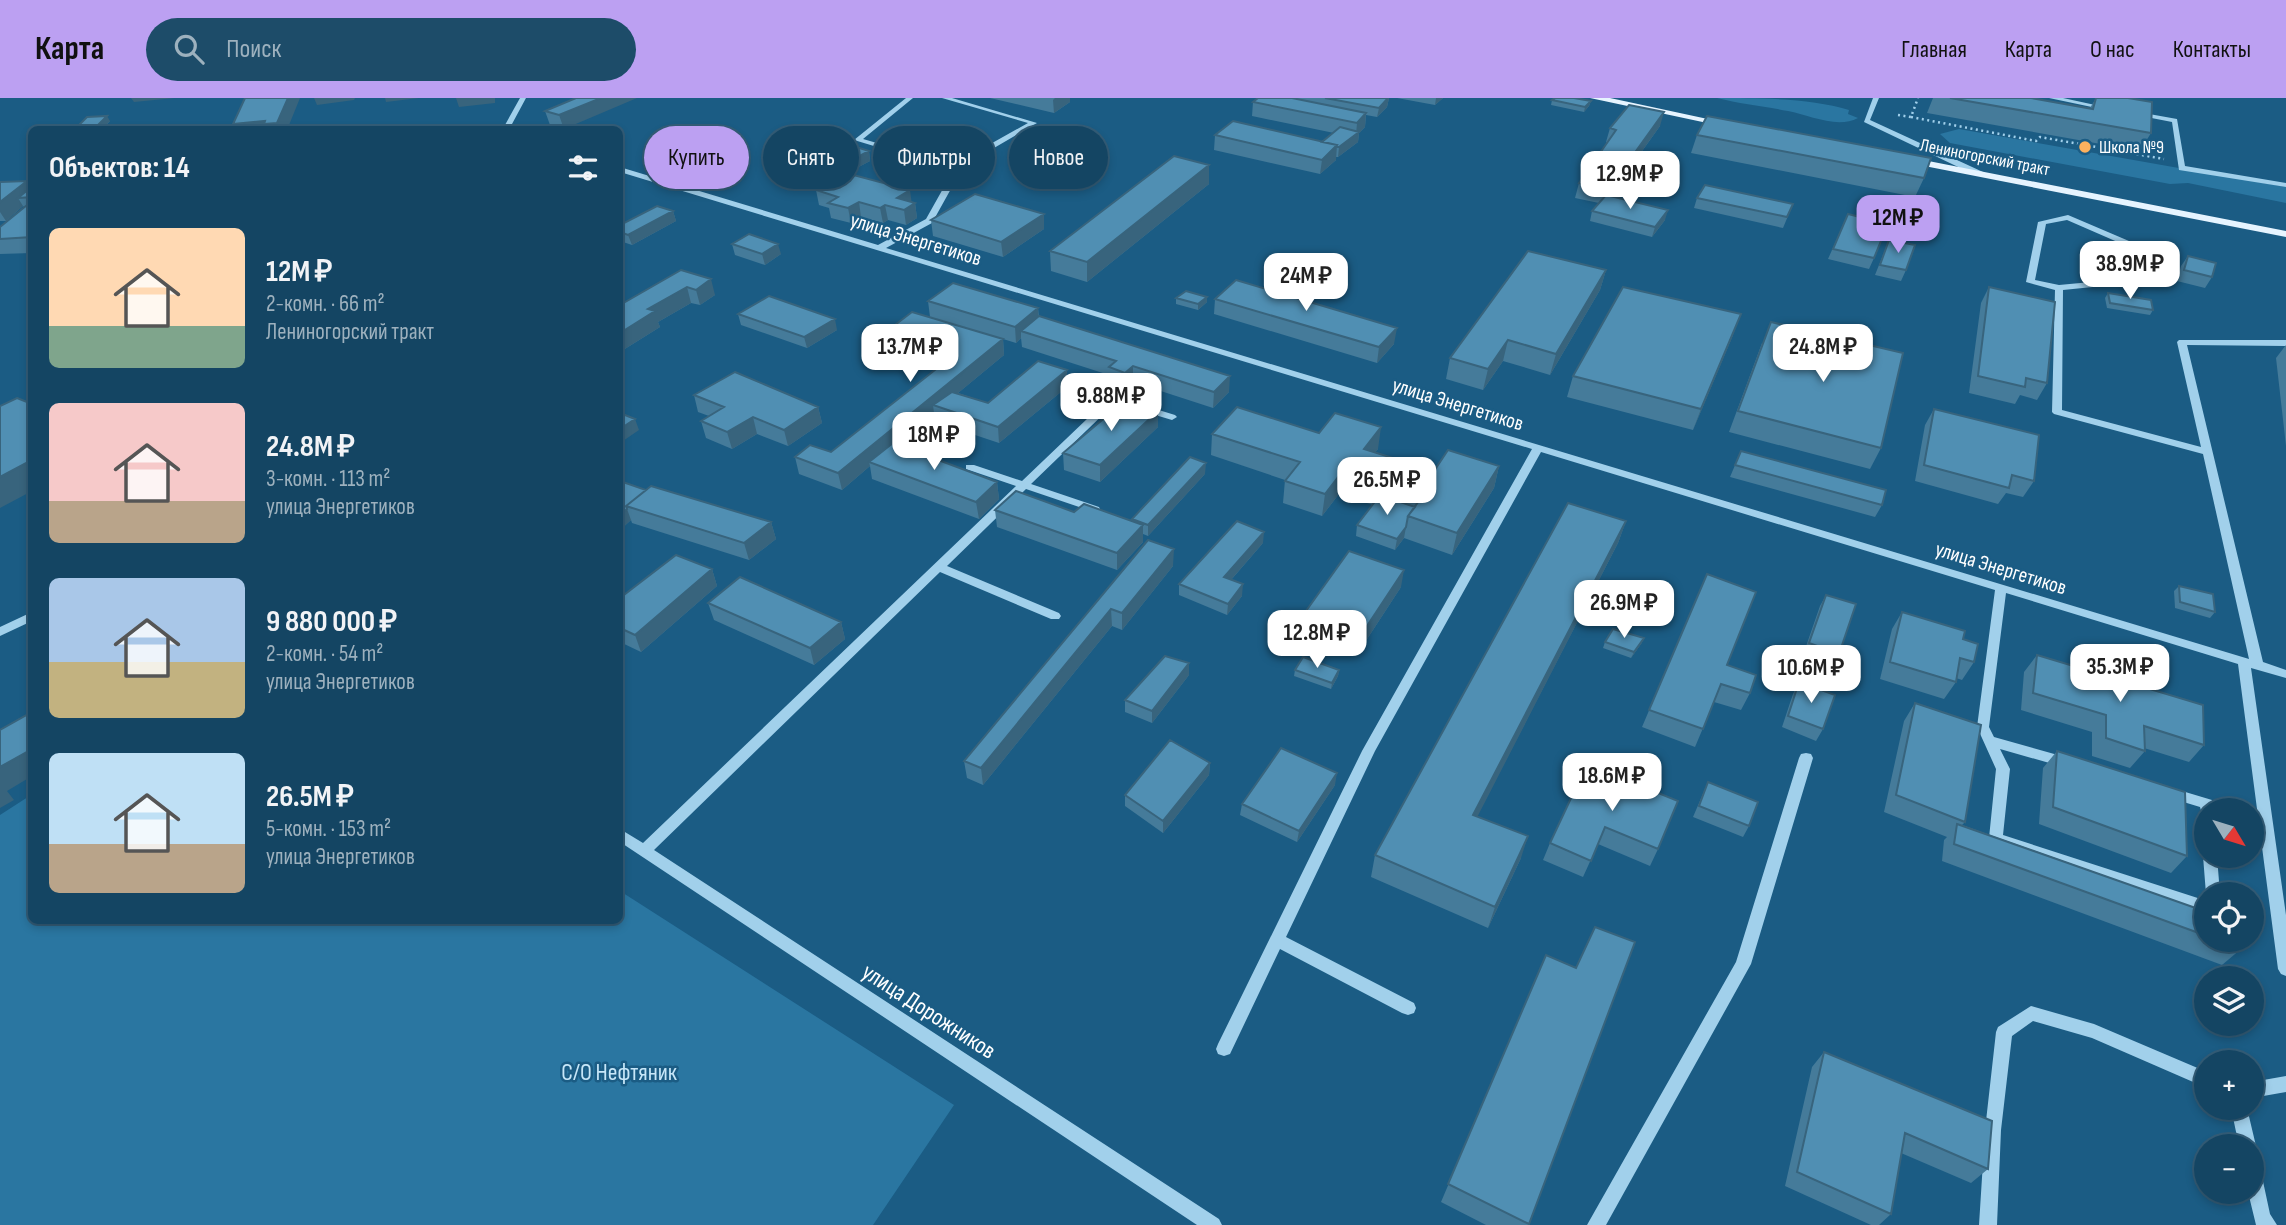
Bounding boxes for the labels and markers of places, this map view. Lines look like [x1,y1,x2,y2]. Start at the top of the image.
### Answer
place label: Школа №9 [2099,137,2164,158]
marker: Школа №9 [2077,139,2093,155]
pin: 12.9M ₽ [1565,152,1695,211]
pin: 12M ₽ [1849,195,1947,255]
pin: 38.9M ₽ [2065,242,2195,301]
pin: 24M ₽ [1257,254,1355,313]
pin: 13.7M ₽ [845,324,975,384]
pin: 24.8M ₽ [1758,324,1888,384]
pin: 9.88M ₽ [1046,374,1176,433]
pin: 18M ₽ [885,412,983,472]
pin: 26.5M ₽ [1322,458,1452,517]
pin: 26.9M ₽ [1559,580,1689,640]
pin: 12.8M ₽ [1252,610,1382,670]
pin: 35.3M ₽ [2055,644,2185,704]
pin: 10.6M ₽ [1746,646,1876,705]
pin: 18.6M ₽ [1547,754,1677,813]

